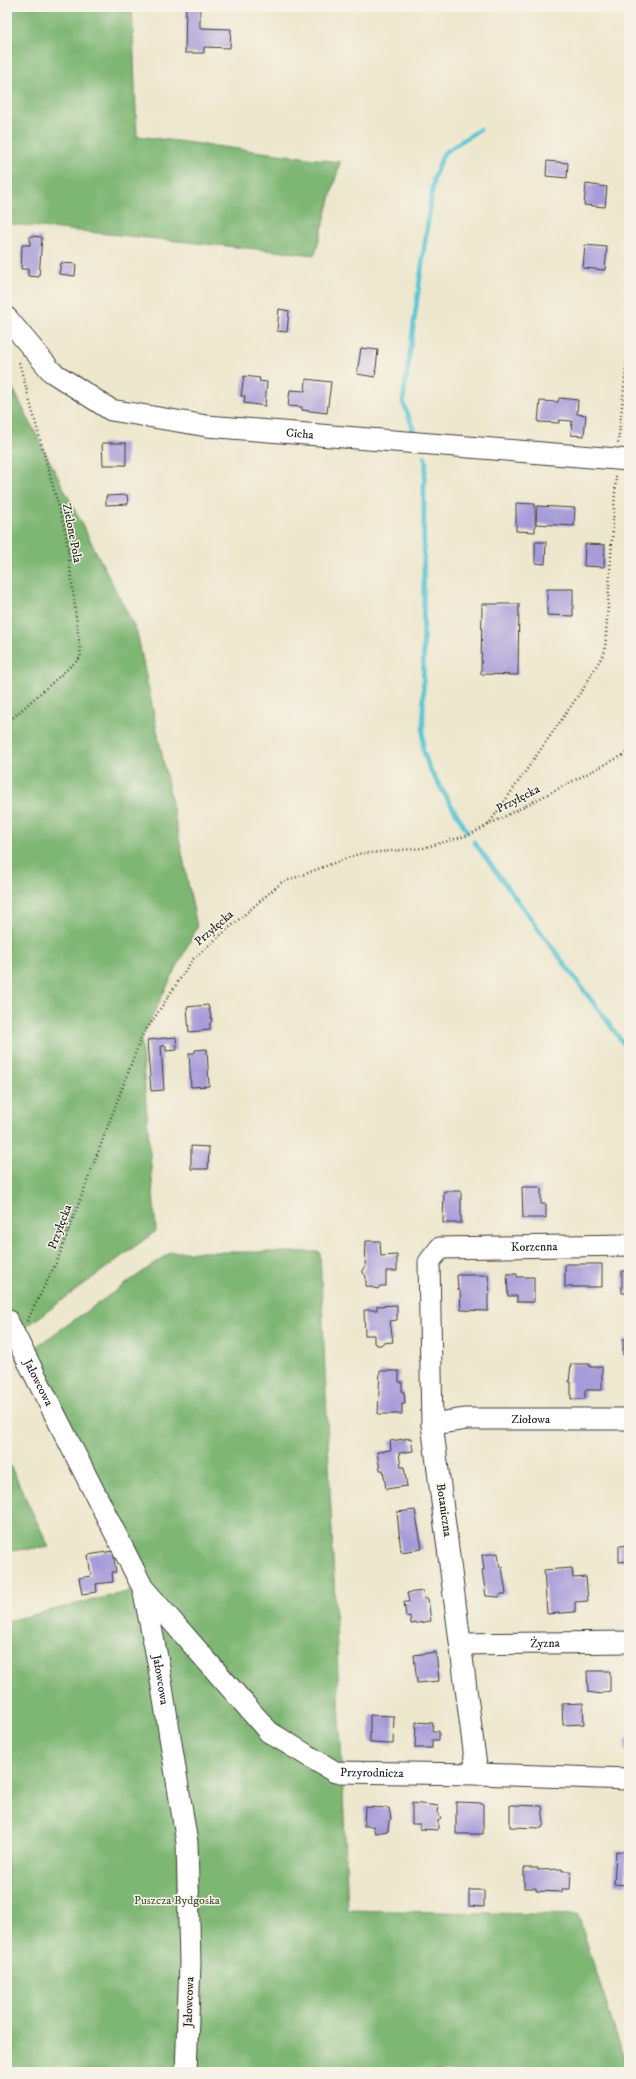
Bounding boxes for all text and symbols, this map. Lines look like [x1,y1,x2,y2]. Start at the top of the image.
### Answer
street label: Cicha [286,425,315,442]
street label: Zielone Pola [59,502,85,565]
street label: Przyłęcka [494,781,543,816]
street label: Przyłęcka [191,906,237,949]
street label: Przyłęcka [45,1202,76,1252]
street label: Korzenna [511,1239,559,1254]
street label: Jałowcowa [20,1356,57,1409]
street label: Ziołowa [511,1412,551,1427]
street label: Botaniczna [433,1482,455,1538]
street label: Żyzna [530,1635,561,1651]
street label: Jałowcowa [149,1652,172,1707]
street label: Przyrodnicza [340,1765,405,1780]
park label: Puszcza Bydgoska [134,1893,221,1908]
street label: Jałowcowa [181,1976,197,2028]

